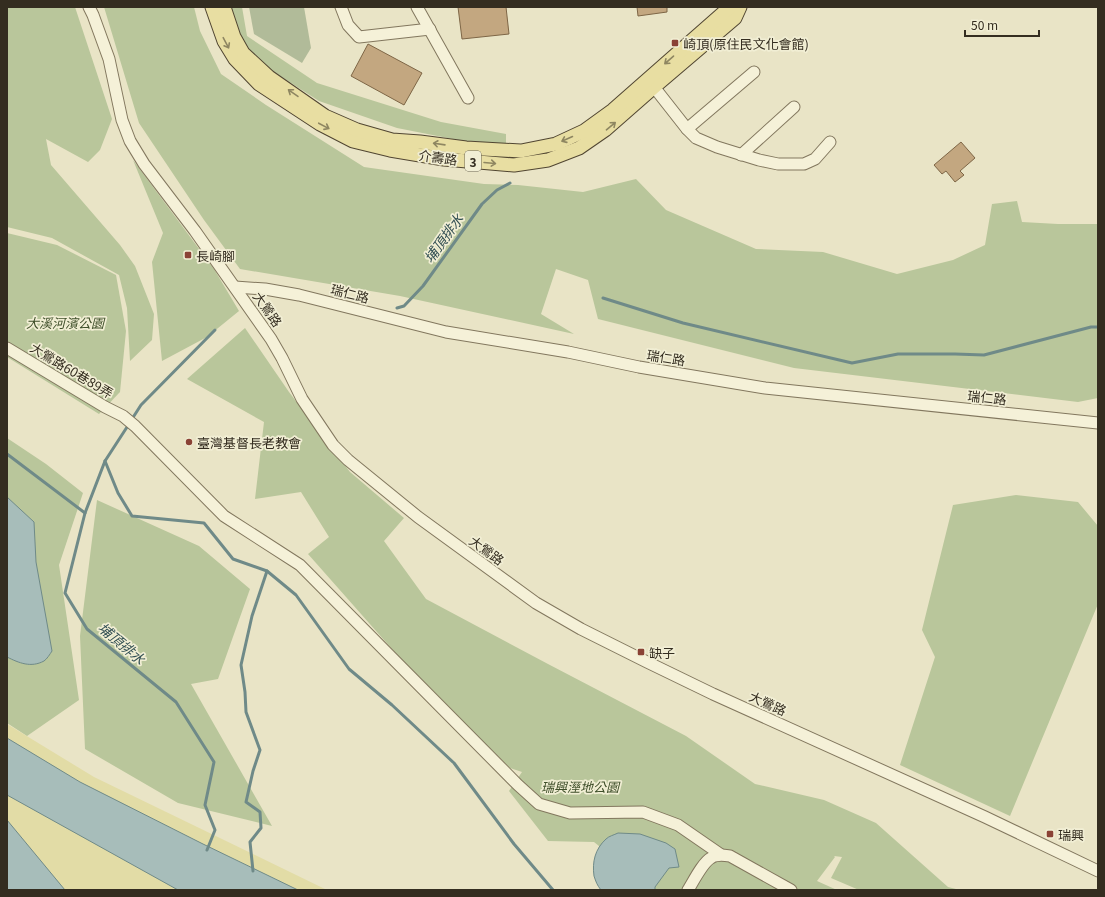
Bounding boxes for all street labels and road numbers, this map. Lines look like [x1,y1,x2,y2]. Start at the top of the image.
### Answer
street label: 介壽路 [417,145,459,169]
road number: 3 [465,151,481,171]
street label: 瑞仁路 [329,279,371,307]
street label: 大鶯路 [249,288,287,330]
street label: 大鶯路60巷89弄 [27,338,117,402]
street label: 瑞仁路 [645,345,687,369]
street label: 瑞仁路 [967,386,1007,408]
street label: 大鶯路 [466,531,508,569]
street label: 大鶯路 [746,686,790,720]

